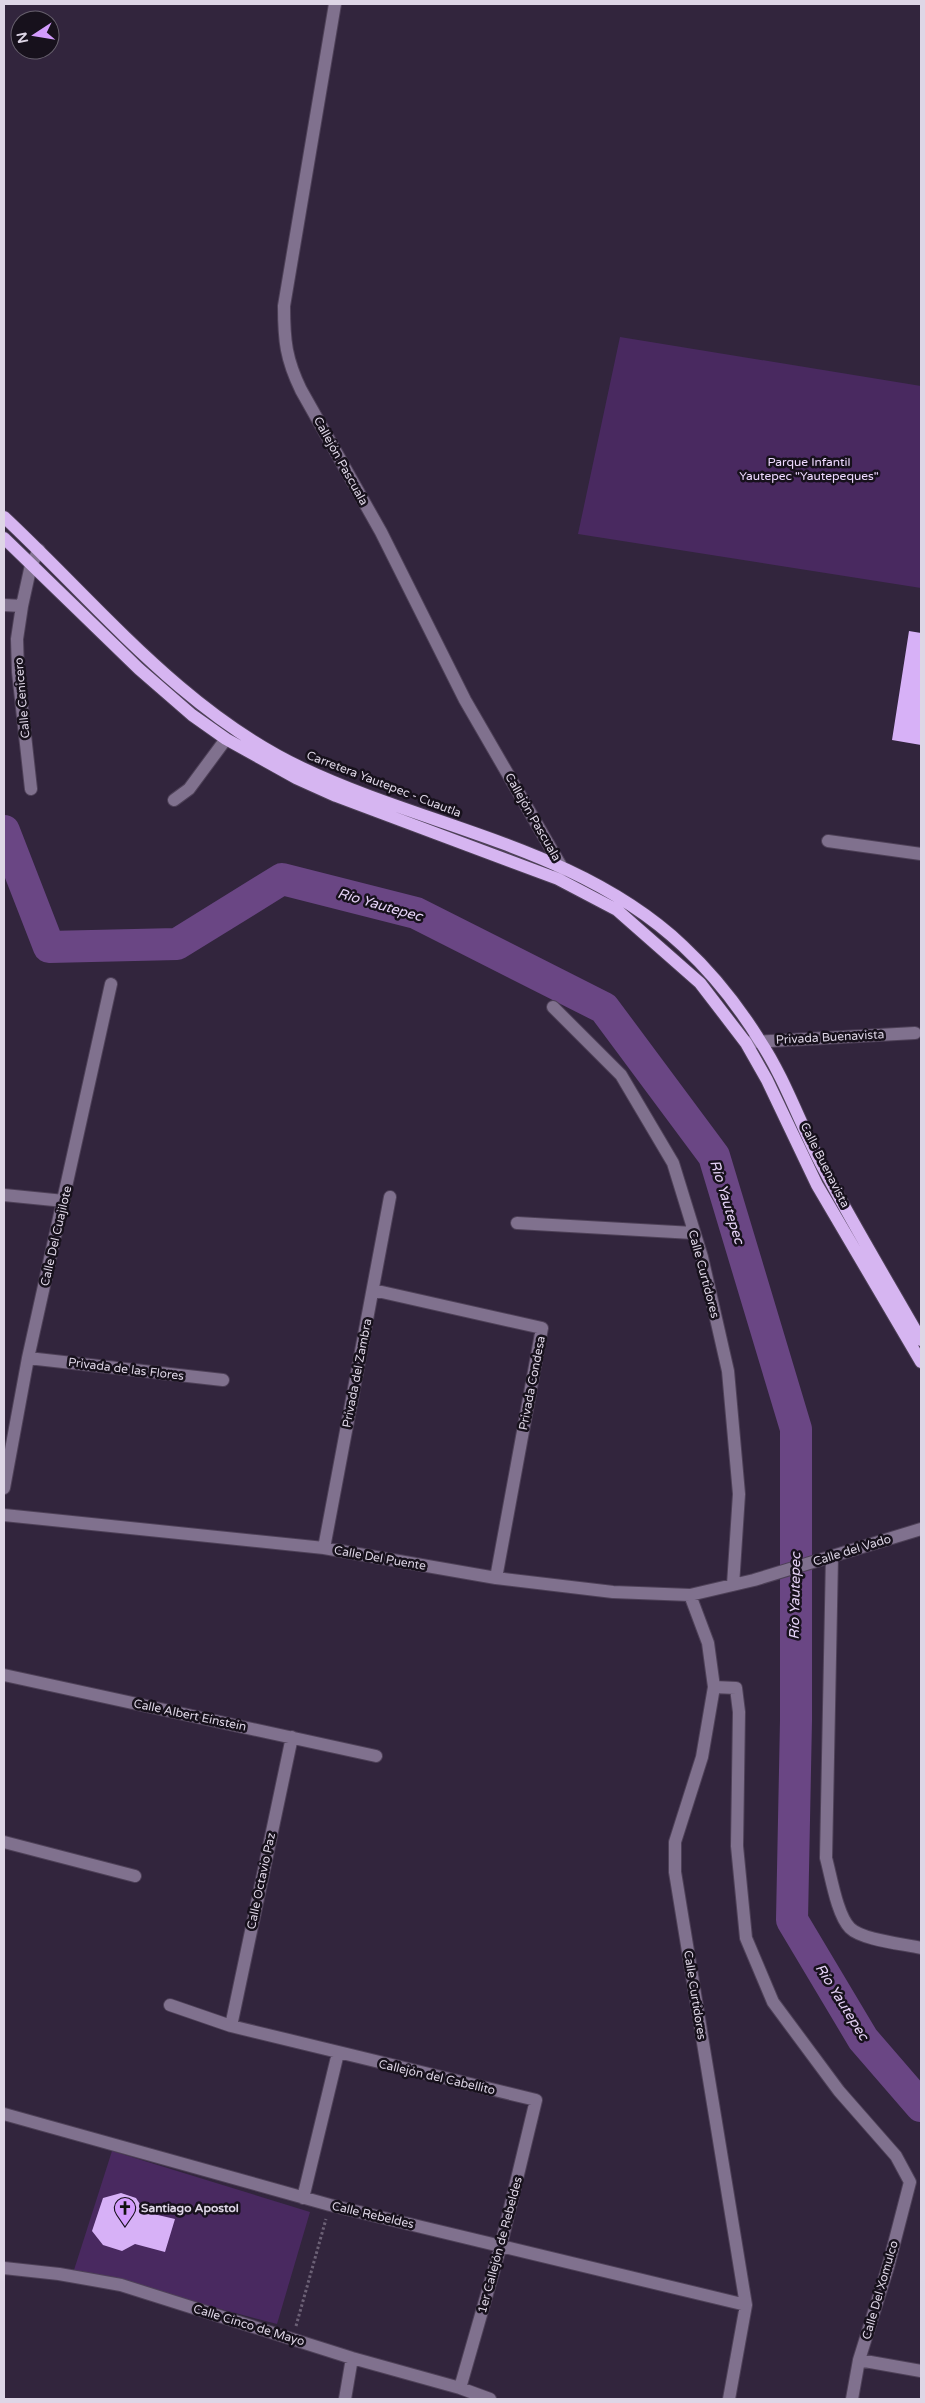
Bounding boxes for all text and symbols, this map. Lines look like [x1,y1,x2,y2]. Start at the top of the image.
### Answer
north arrow [10,10,60,60]
text: N [13,30,32,45]
street label: Callejón Pascuala [311,414,371,508]
park label: Parque Infantil Yautepec "Yautepeques" [739,455,879,483]
street label: Calle Cenicero [11,657,33,739]
street label: Carretera Yautepec - Cuautla [305,748,463,820]
street label: Callejón Pascuala [502,771,564,863]
water label: Río Yautepec [336,885,426,926]
street label: Privada Buenavista [775,1027,885,1047]
street label: Calle Buenavista [798,1120,852,1210]
water label: Río Yautepec [706,1158,748,1248]
street label: Calle Del Cuajilote [38,1184,74,1288]
street label: Calle Curtidores [686,1228,723,1320]
street label: Privada del Zambra [340,1317,374,1429]
street label: Privada Condesa [516,1335,548,1431]
street label: Privada de las Flores [67,1355,185,1383]
street label: Calle del Vado [811,1532,893,1568]
street label: Calle Del Puente [333,1543,427,1573]
water label: Río Yautepec [786,1551,804,1640]
street label: Calle Albert Einstein [132,1696,248,1734]
street label: Calle Octavio Paz [244,1831,278,1931]
street label: Calle Curtidores [681,1949,709,2041]
water label: Río Yautepec [812,1961,873,2045]
street label: Callejón del Cabellito [377,2057,497,2097]
street label: 1er Callejón de Rebeldes [475,2175,525,2315]
church icon: Santiago Apostol [113,2196,137,2227]
street label: Calle Rebeldes [331,2199,416,2231]
place label: Santiago Apostol [141,2201,239,2216]
street label: Calle Del Xomulco [859,2239,901,2341]
street label: Calle Cinco de Mayo [192,2301,306,2349]

